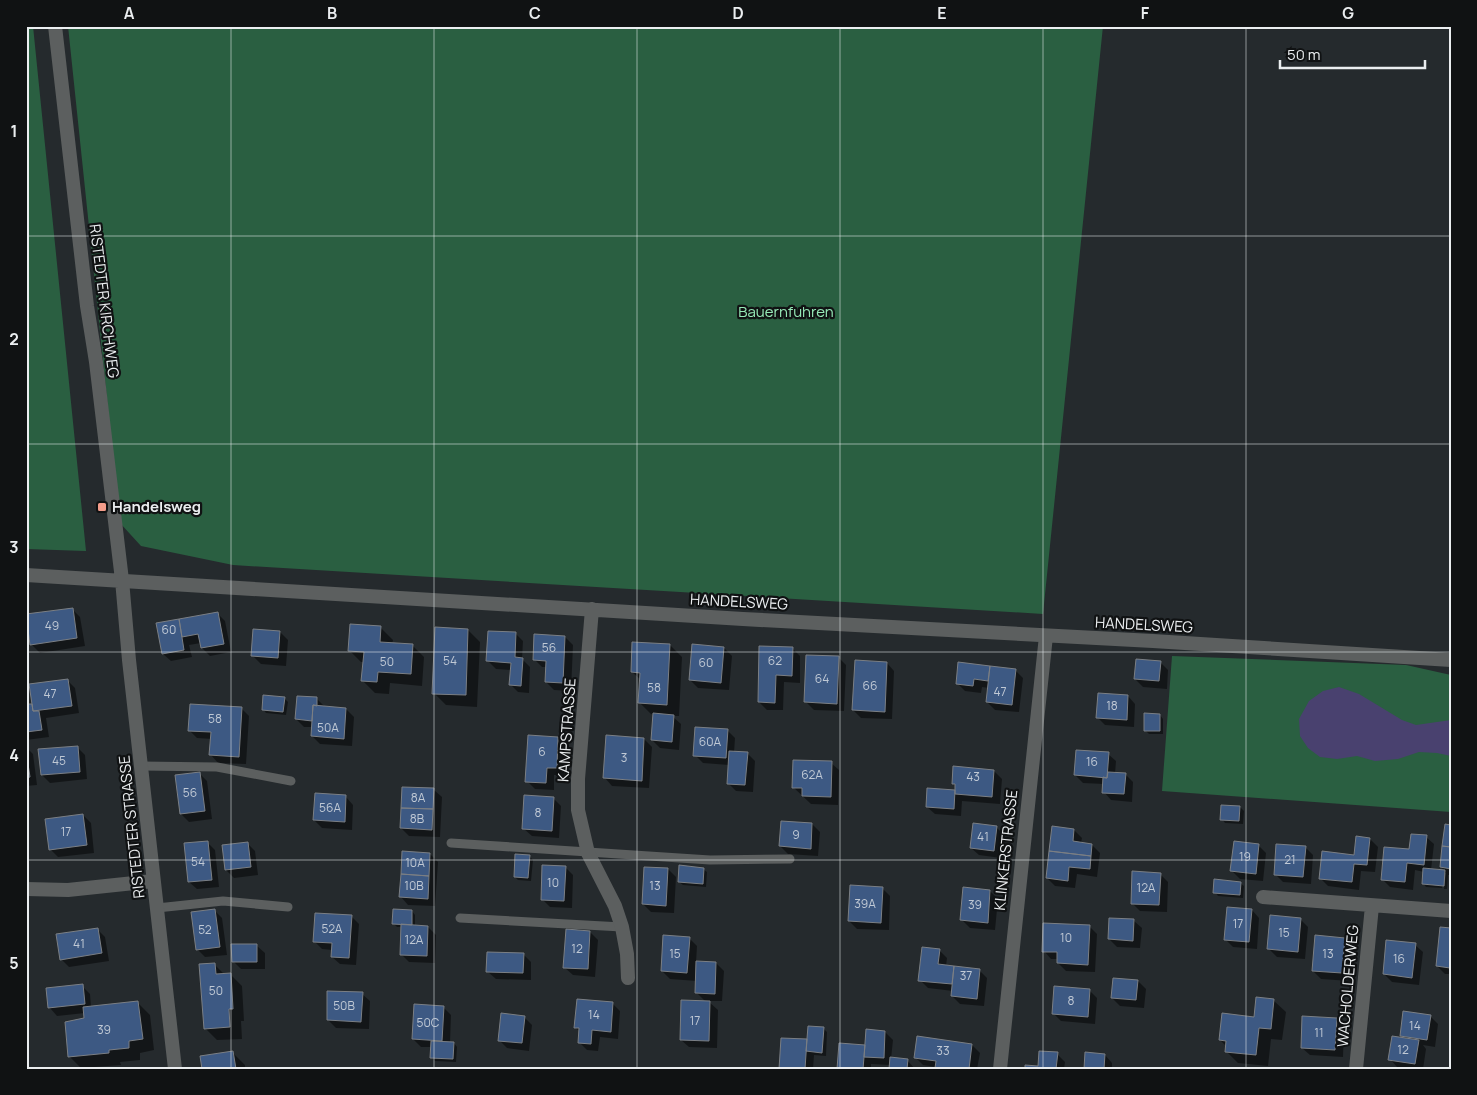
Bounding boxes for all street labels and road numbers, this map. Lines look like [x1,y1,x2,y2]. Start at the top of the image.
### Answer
street label: RISTEDTER KIRCHWEG [85,223,124,379]
street label: HANDELSWEG [690,588,789,615]
street label: HANDELSWEG [1095,611,1194,638]
street label: KAMPSTRASSE [552,677,581,783]
street label: RISTEDTER STRASSE [114,755,149,900]
street label: KLINKERSTRASSE [989,788,1022,911]
street label: WACHOLDERWEG [1332,924,1363,1048]

